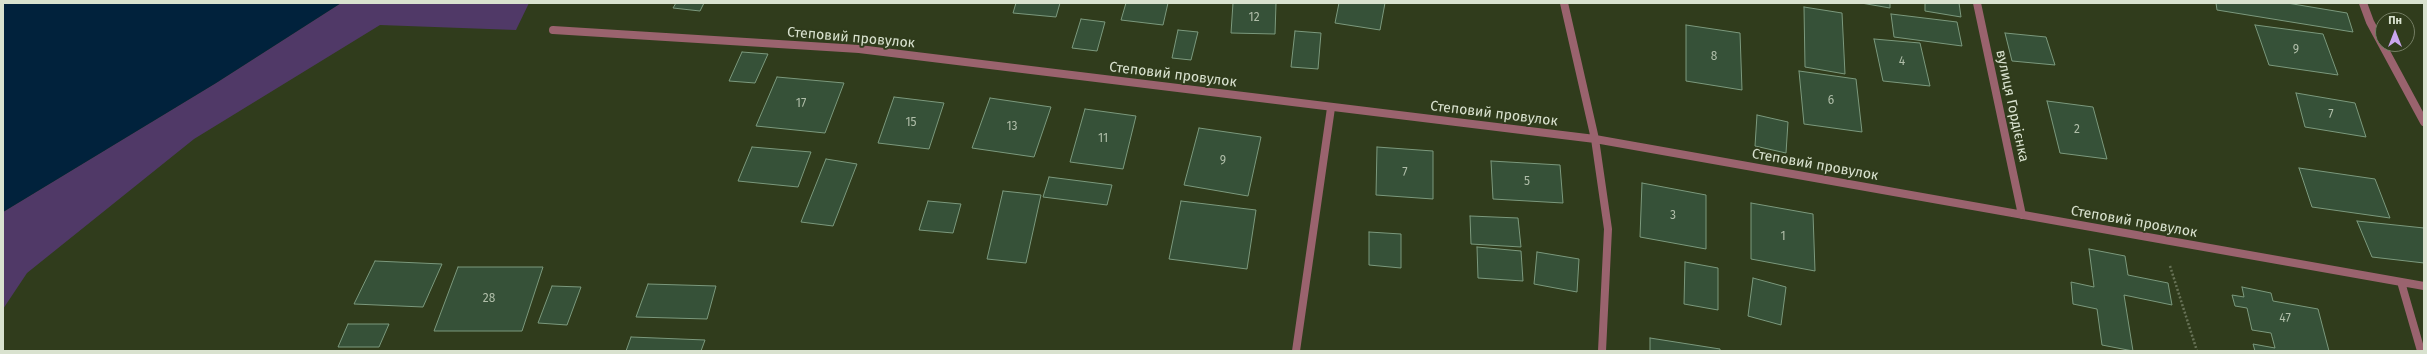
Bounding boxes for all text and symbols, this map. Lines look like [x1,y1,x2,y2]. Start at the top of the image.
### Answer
house number: 12 [1248,11,1260,25]
north arrow [2375,12,2415,52]
text: Пн [2388,14,2402,27]
street label: Степовий провулок [786,24,916,52]
house number: 9 [2293,43,2299,57]
street label: вулиця Гордієнка [1992,48,2032,164]
house number: 8 [1711,50,1717,64]
house number: 4 [1899,55,1905,69]
street label: Степовий провулок [1108,59,1238,91]
house number: 6 [1828,94,1834,108]
house number: 17 [796,97,806,111]
street label: Степовий провулок [1429,98,1559,130]
house number: 7 [2328,108,2334,122]
house number: 15 [905,116,917,130]
house number: 13 [1006,120,1018,134]
house number: 2 [2074,123,2080,137]
house number: 11 [1098,132,1108,146]
street label: Степовий провулок [1750,146,1880,184]
house number: 9 [1220,154,1226,168]
house number: 7 [1402,166,1408,180]
house number: 5 [1524,175,1530,189]
street label: Степовий провулок [2069,203,2199,241]
house number: 3 [1670,209,1676,223]
house number: 1 [1780,230,1786,244]
house number: 28 [483,292,495,306]
house number: 47 [2279,312,2291,326]

